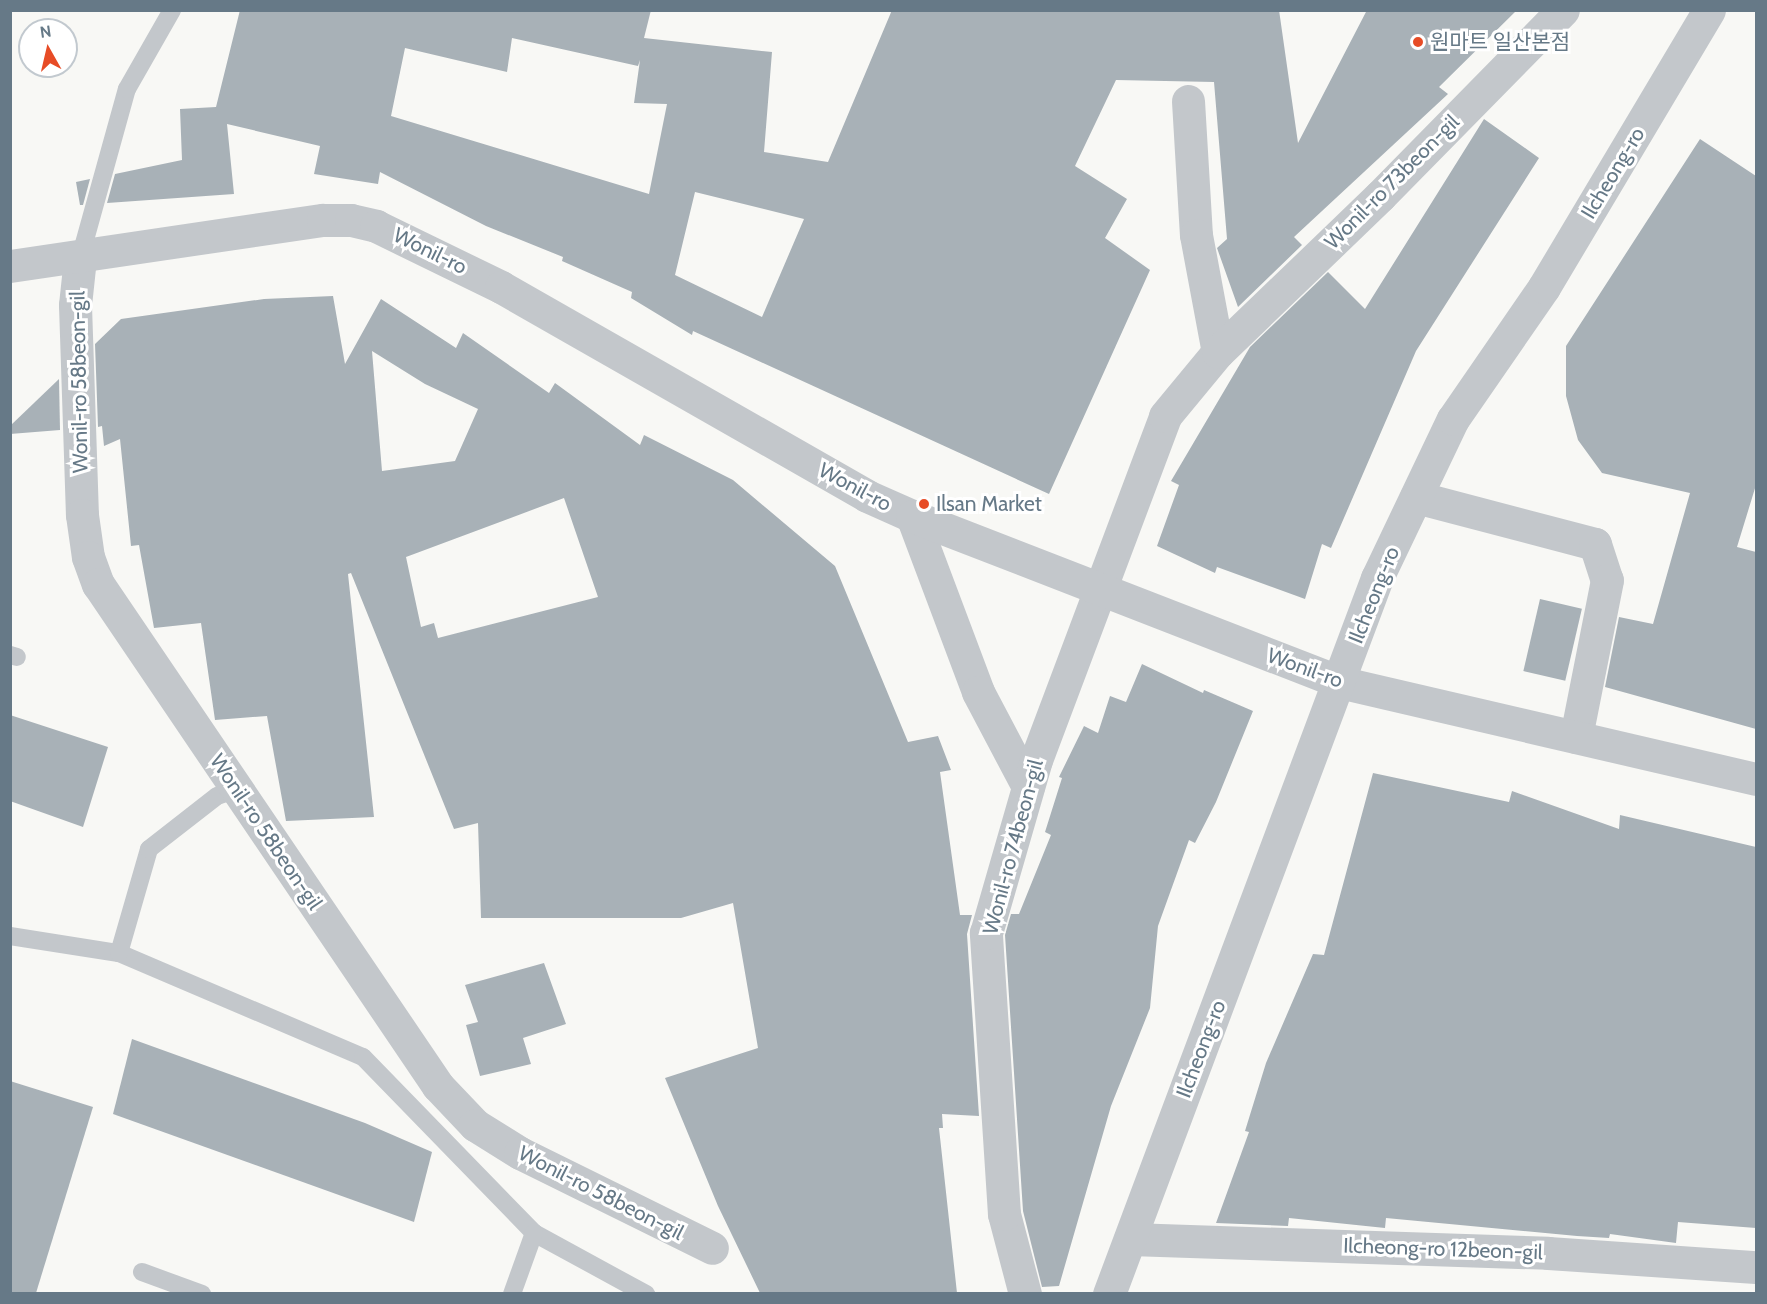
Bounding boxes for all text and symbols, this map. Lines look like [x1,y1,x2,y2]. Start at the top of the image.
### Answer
north arrow [18,18,78,78]
text: N [39,21,53,42]
place label: 원마트 일산본점 [1430,29,1570,55]
marker: 원마트 일산본점 [1411,35,1425,49]
street label: Wonil-ro 73beon-gil [1319,109,1465,255]
street label: Ilcheong-ro [1576,123,1650,223]
street label: Wonil-ro [389,222,471,280]
street label: Wonil-ro 58beon-gil [65,291,93,473]
street label: Wonil-ro [814,457,896,517]
place label: Ilsan Market [936,491,1042,517]
marker: Ilsan Market [917,497,931,511]
street label: Ilcheong-ro [1343,543,1405,647]
street label: Wonil-ro [1264,643,1346,693]
street label: Wonil-ro 58beon-gil [205,749,327,915]
street label: Wonil-ro 74beon-gil [978,757,1048,937]
street label: Ilcheong-ro [1171,997,1231,1101]
street label: Wonil-ro 58beon-gil [514,1140,688,1246]
street label: Ilcheong-ro 12beon-gil [1343,1233,1543,1265]

